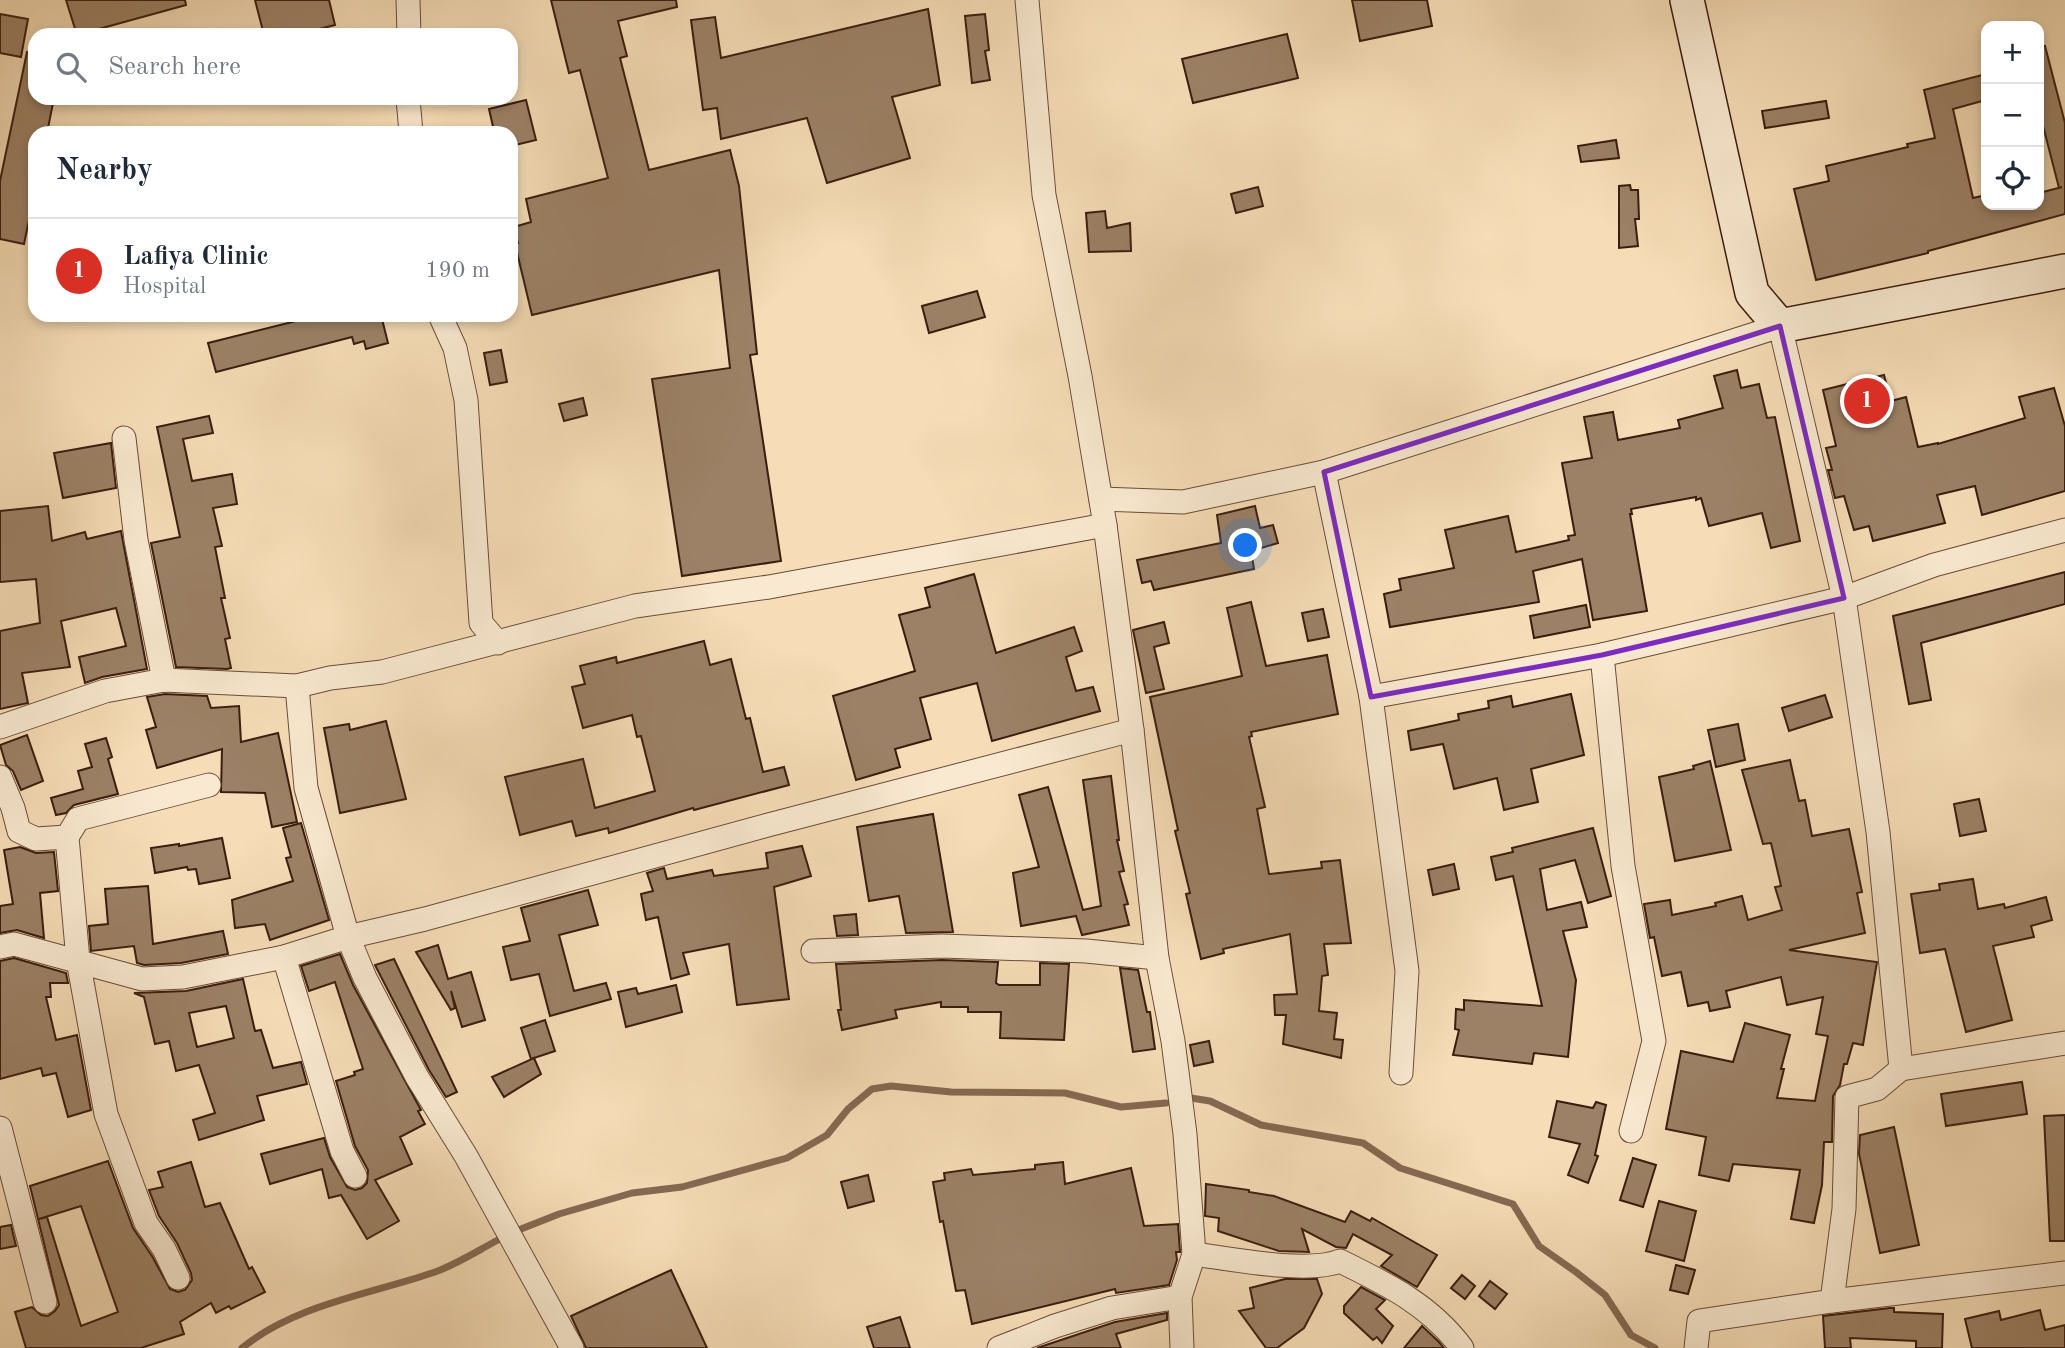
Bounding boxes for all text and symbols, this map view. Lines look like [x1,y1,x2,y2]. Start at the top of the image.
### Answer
map controls [1981,21,2044,210]
button: + [1981,21,2044,84]
search box [28,28,518,105]
icon: search [52,48,90,86]
text: Search here [108,54,241,80]
button: − [1981,84,2044,147]
button: locate [1981,147,2044,210]
text: Nearby [56,156,153,186]
text: Lafiya Clinic [123,244,269,270]
text: 1 [72,259,86,282]
text: 190 m [425,259,490,282]
text: Hospital [123,275,206,298]
pin: 1 [1844,375,1890,427]
your location [1228,528,1262,562]

